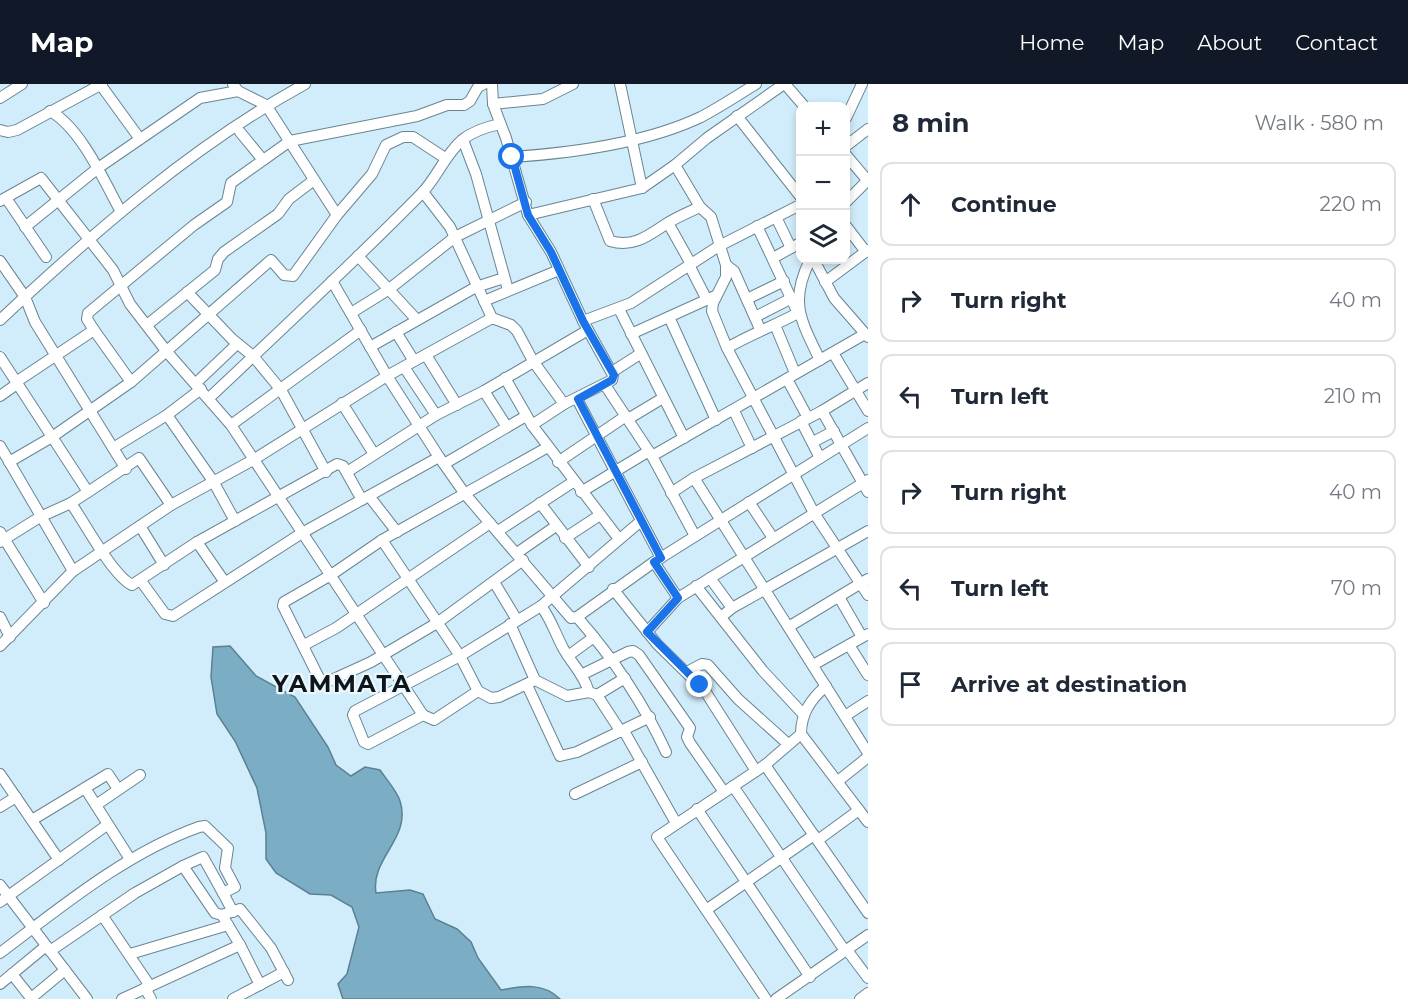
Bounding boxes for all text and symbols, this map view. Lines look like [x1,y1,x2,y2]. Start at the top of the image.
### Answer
text: Map [30,25,93,59]
text: Home [1019,30,1084,55]
text: Map [1117,30,1164,55]
text: About [1197,30,1262,55]
text: Contact [1295,30,1378,55]
map controls [796,102,850,264]
button: + [796,102,850,156]
text: 8 min [892,107,970,139]
text: Walk · 580 m [1254,111,1384,135]
route start [498,143,524,169]
button: − [796,156,850,210]
icon: ahead [894,188,927,221]
text: Continue [951,191,1057,218]
text: 220 m [1320,192,1382,216]
button: layers [796,210,850,264]
icon: right [894,284,927,317]
text: Turn right [951,287,1066,314]
text: 40 m [1329,288,1382,312]
icon: left [894,380,927,413]
text: Turn left [951,383,1049,410]
text: 210 m [1324,384,1382,408]
icon: right [894,476,927,509]
text: Turn right [951,479,1066,506]
text: 40 m [1329,480,1382,504]
icon: left [894,572,927,605]
text: Turn left [951,575,1049,602]
text: 70 m [1331,576,1382,600]
icon: arrive [894,668,927,701]
district label: YAMMATA [271,669,412,698]
route end [686,671,712,697]
text: Arrive at destination [951,671,1187,698]

